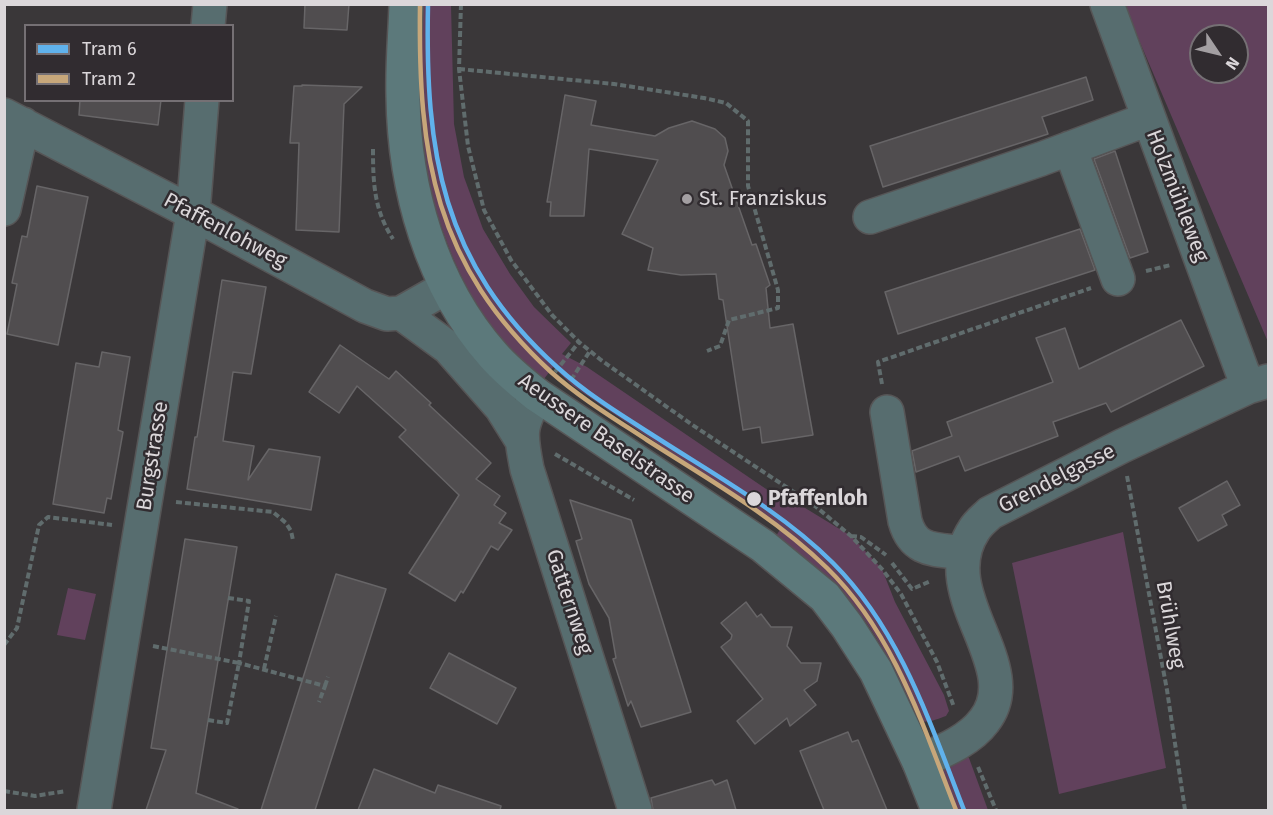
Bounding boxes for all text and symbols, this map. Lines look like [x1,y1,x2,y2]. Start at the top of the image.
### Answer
legend [24,24,234,102]
north arrow [1189,24,1249,84]
text: Tram 6 [82,38,137,60]
text: N [1222,54,1243,73]
text: Tram 2 [82,68,136,90]
street label: Holzmühleweg [1140,126,1214,266]
place label: St. Franziskus [699,186,827,212]
street label: Pfaffenlohweg [159,188,291,274]
marker: St. Franziskus [680,192,694,206]
street label: Aeussere Baselstrasse [513,369,699,509]
street label: Burgstrasse [132,400,174,512]
street label: Grendelgasse [995,439,1119,519]
place label: Pfaffenloh [768,486,868,512]
marker: Pfaffenloh [745,490,763,508]
street label: Gatternweg [540,546,598,658]
street label: Brühlweg [1150,579,1190,671]

